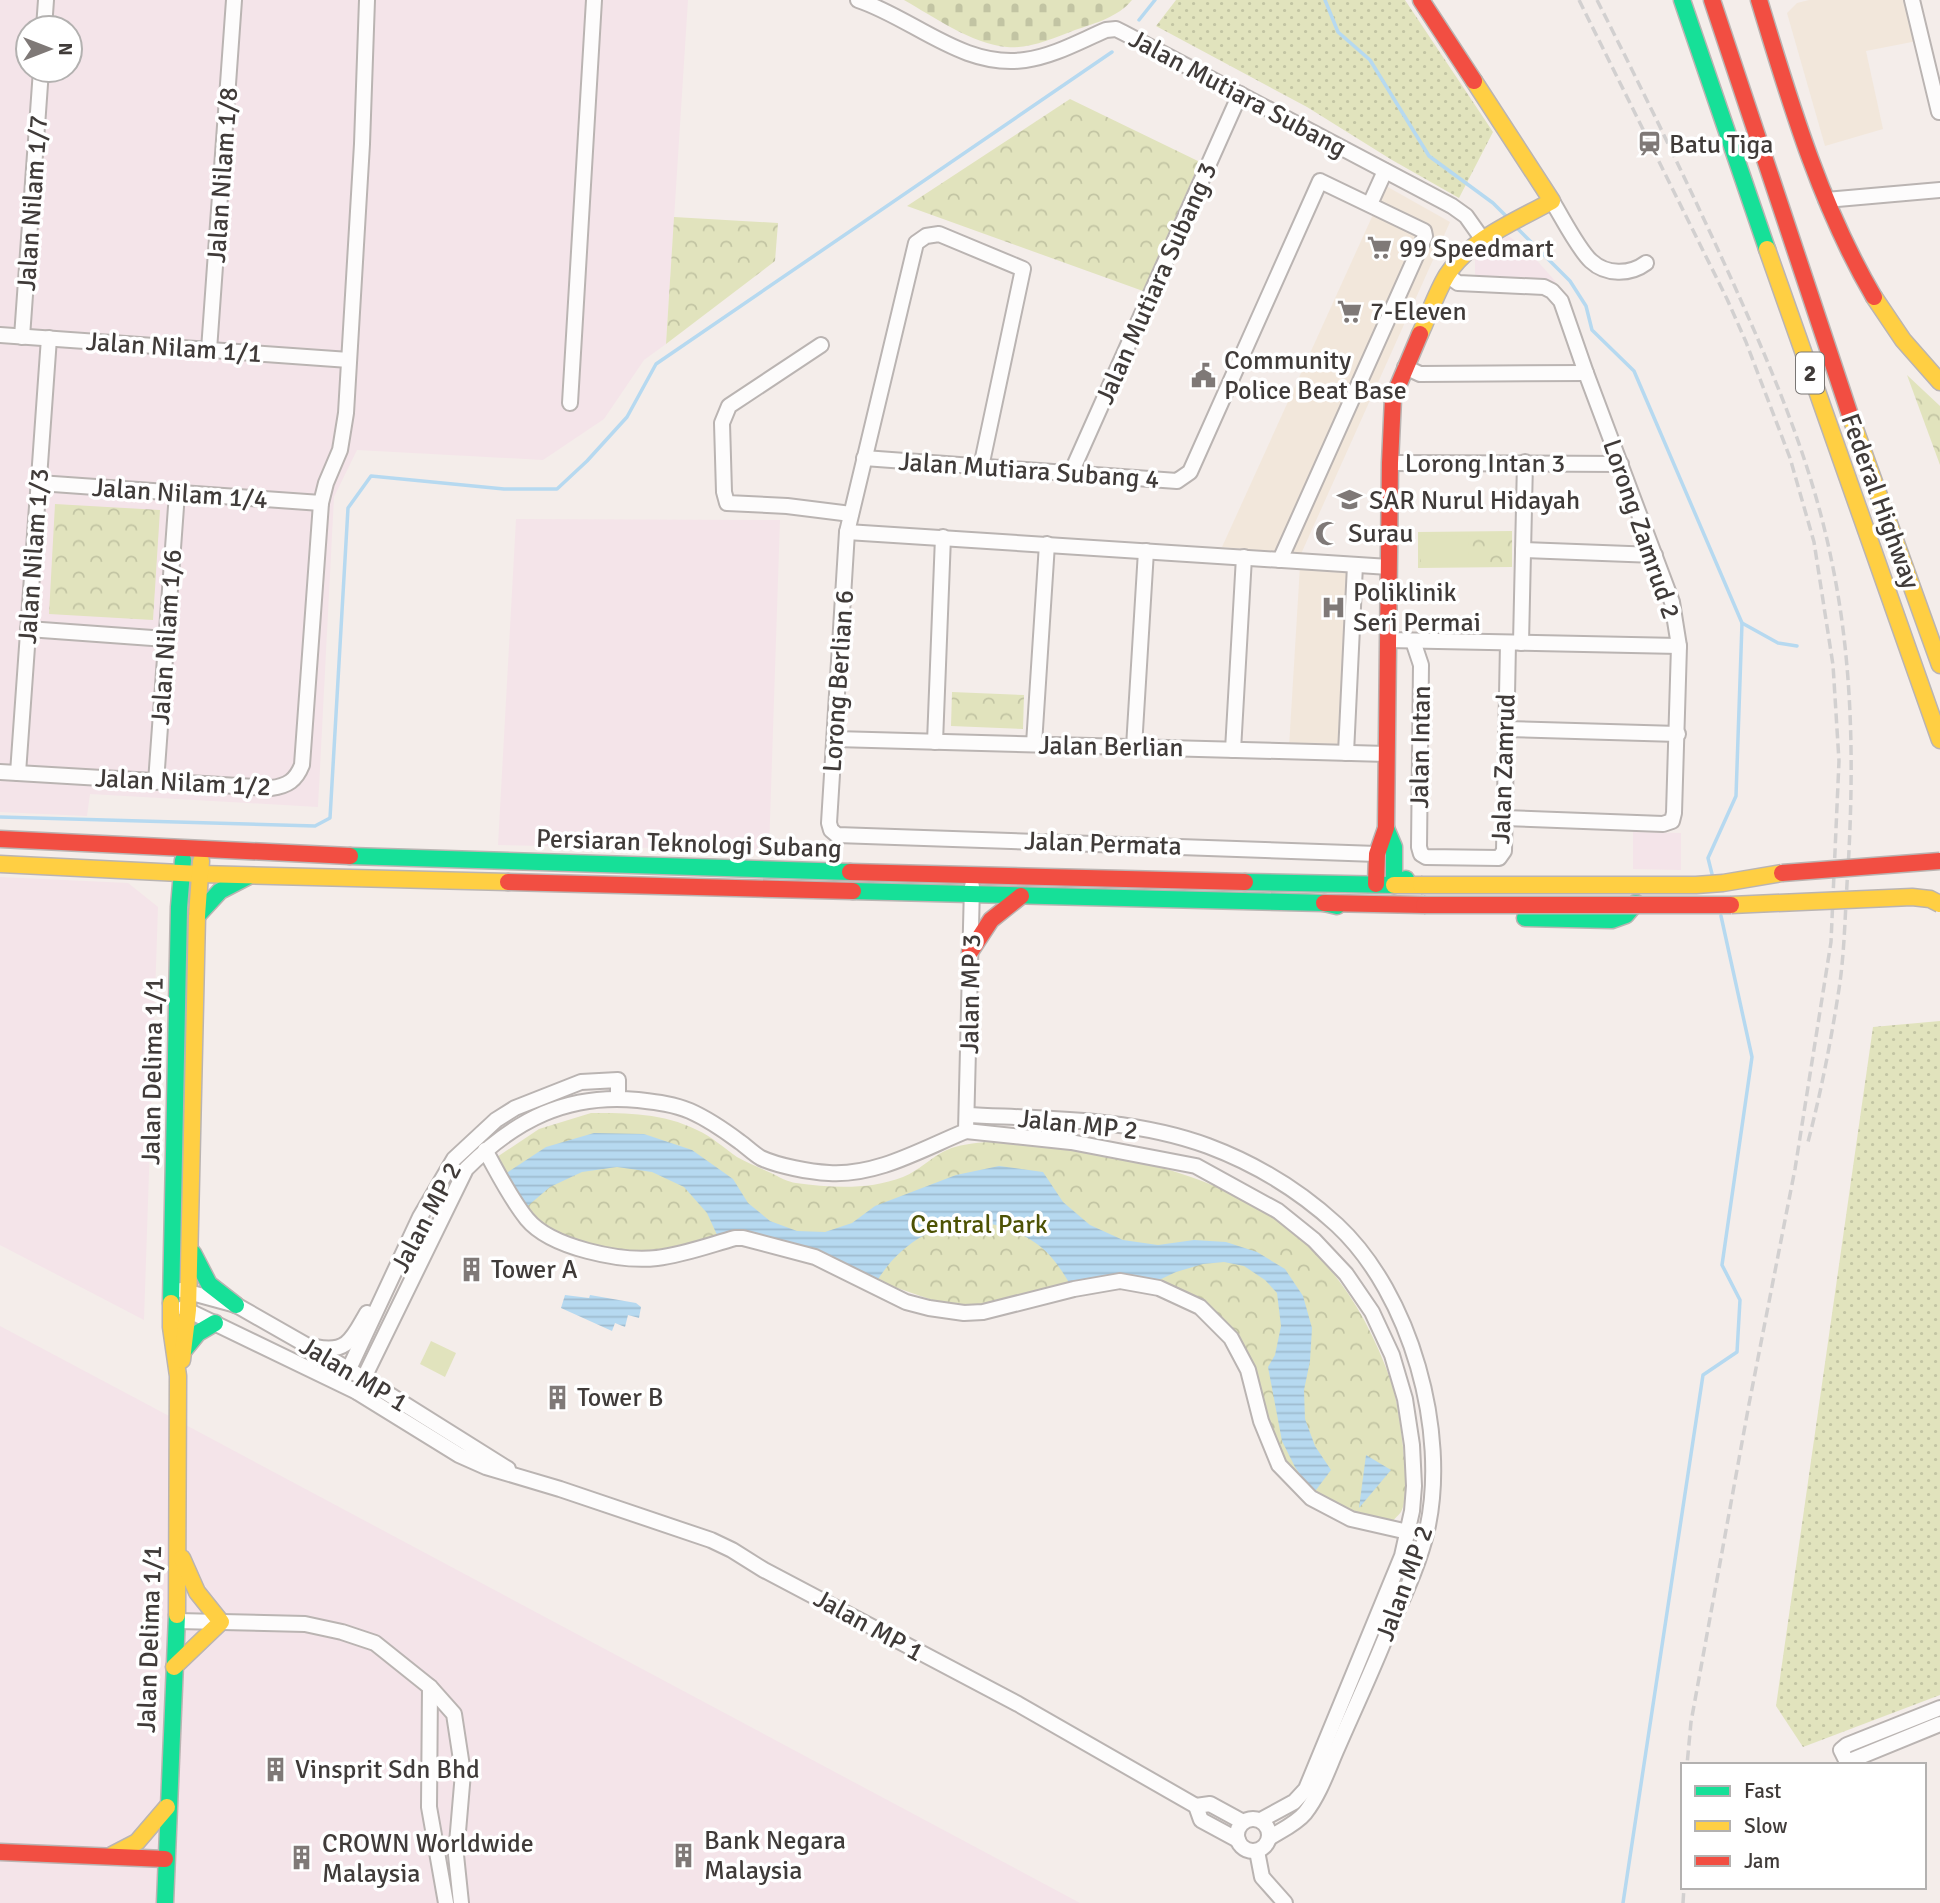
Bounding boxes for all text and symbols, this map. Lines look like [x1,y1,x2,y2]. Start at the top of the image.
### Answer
north arrow [14,14,84,84]
street label: Jalan Mutiara Subang [1123,23,1352,165]
text: N [53,42,77,56]
street label: Jalan Nilam 1/8 [201,86,245,264]
street label: Jalan Nilam 1/7 [11,114,55,292]
place label: Batu Tiga [1669,129,1773,161]
station icon: Batu Tiga [1635,130,1663,158]
street label: Jalan Mutiara Subang 3 [1089,158,1225,409]
place label: 99 Speedmart [1399,233,1554,265]
supermarket icon: 99 Speedmart [1365,234,1393,262]
place label: 7-Eleven [1370,296,1467,328]
supermarket icon: 7-Eleven [1336,297,1364,325]
street label: Jalan Nilam 1/1 [85,326,263,370]
place label: Community Police Beat Base [1224,345,1407,407]
road number: 2 [1796,352,1824,394]
public building icon: Community Police Beat Base [1190,361,1218,389]
street label: Federal Highway [1834,409,1927,593]
street label: Lorong Zamrud 2 [1595,435,1687,623]
street label: Jalan Mutiara Subang 4 [898,446,1160,496]
street label: Lorong Intan 3 [1405,448,1565,480]
street label: Jalan Nilam 1/3 [12,467,56,645]
street label: Jalan Nilam 1/4 [91,472,269,516]
place label: SAR Nurul Hidayah [1369,485,1580,517]
school or university icon: SAR Nurul Hidayah [1335,486,1363,514]
place label: Surau [1348,518,1413,550]
mosque icon: Surau [1314,519,1342,547]
street label: Jalan Nilam 1/6 [145,548,189,726]
place label: Poliklinik Seri Permai [1353,577,1481,639]
street label: Lorong Berlian 6 [817,589,861,773]
hospital icon: Poliklinik Seri Permai [1319,593,1347,621]
street label: Jalan Intan [1404,685,1438,809]
street label: Jalan Zamrud [1485,693,1523,845]
street label: Jalan Berlian [1038,730,1184,764]
street label: Jalan Nilam 1/2 [94,762,272,804]
street label: Persiaran Teknologi Subang [536,823,842,865]
street label: Jalan Permata [1024,825,1182,863]
street label: Jalan MP 3 [954,934,988,1055]
street label: Jalan Delima 1/1 [135,977,171,1165]
street label: Jalan MP 2 [1016,1103,1139,1147]
street label: Jalan MP 2 [384,1157,469,1278]
park label: Central Park [910,1209,1048,1241]
place label: Tower A [491,1254,578,1286]
building icon: Tower A [457,1255,485,1283]
street label: Jalan MP 1 [294,1330,413,1420]
place label: Tower B [577,1382,663,1414]
building icon: Tower B [543,1383,571,1411]
street label: Jalan MP 2 [1369,1521,1441,1645]
street label: Jalan Delima 1/1 [131,1545,169,1734]
street label: Jalan MP 1 [808,1583,929,1669]
place label: Vinsprit Sdn Bhd [295,1754,480,1786]
building icon: Vinsprit Sdn Bhd [261,1755,289,1783]
legend [1681,1763,1926,1889]
text: Fast [1744,1778,1781,1804]
text: Slow [1744,1813,1788,1839]
place label: Bank Negara Malaysia [704,1825,846,1887]
place label: CROWN Worldwide Malaysia [322,1828,534,1890]
building icon: Bank Negara Malaysia [670,1841,698,1869]
building icon: CROWN Worldwide Malaysia [288,1844,316,1872]
text: Jam [1744,1848,1780,1874]

